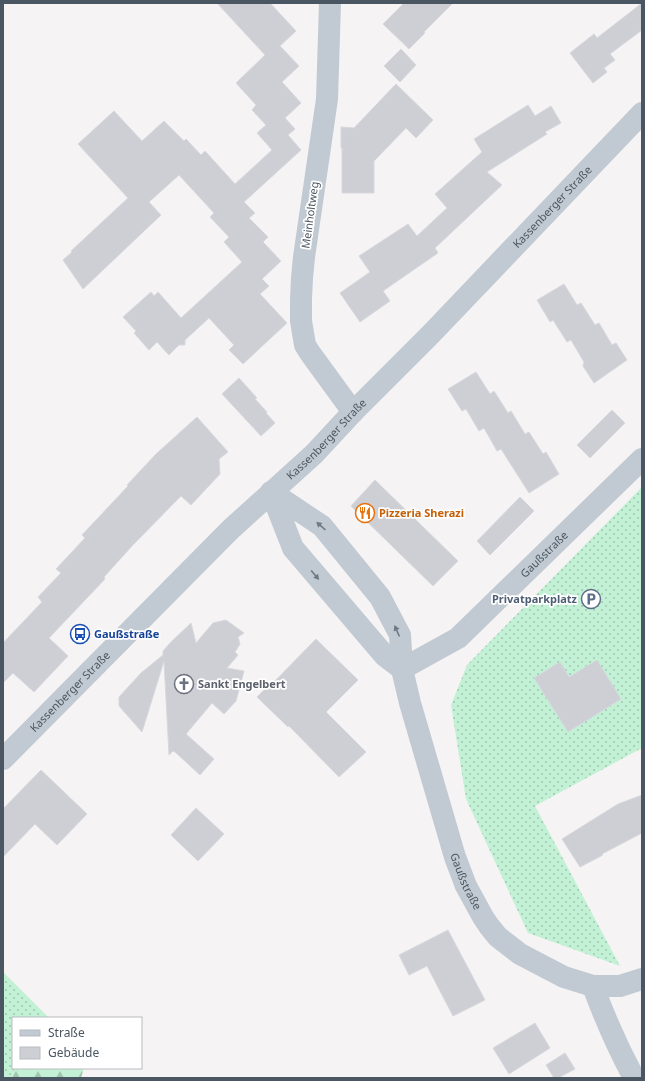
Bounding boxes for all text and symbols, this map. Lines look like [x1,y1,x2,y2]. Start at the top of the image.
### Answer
street label: Kassenberger Straße [509,162,595,251]
street label: Meinholtweg [297,180,322,249]
street label: Kassenberger Straße [283,395,369,483]
restaurant icon: Pizzeria Sherazi [354,502,376,524]
place label: Pizzeria Sherazi [379,505,464,520]
one-way arrow [316,522,327,531]
street label: Gaußstraße [517,527,571,581]
one-way arrow [311,569,320,580]
parking icon: Privatparkplatz [580,588,602,610]
place label: Privatparkplatz [492,591,578,606]
bus stop icon: Gaußstraße [69,623,91,645]
one-way arrow [394,625,400,636]
place label: Gaußstraße [94,626,160,641]
street label: Kassenberger Straße [26,648,113,735]
church icon: Sankt Engelbert [173,673,195,695]
place label: Sankt Engelbert [198,676,286,691]
street label: Gaußstraße [447,851,486,912]
legend [12,1017,142,1069]
text: Straße [48,1024,85,1041]
text: Gebäude [48,1044,99,1061]

